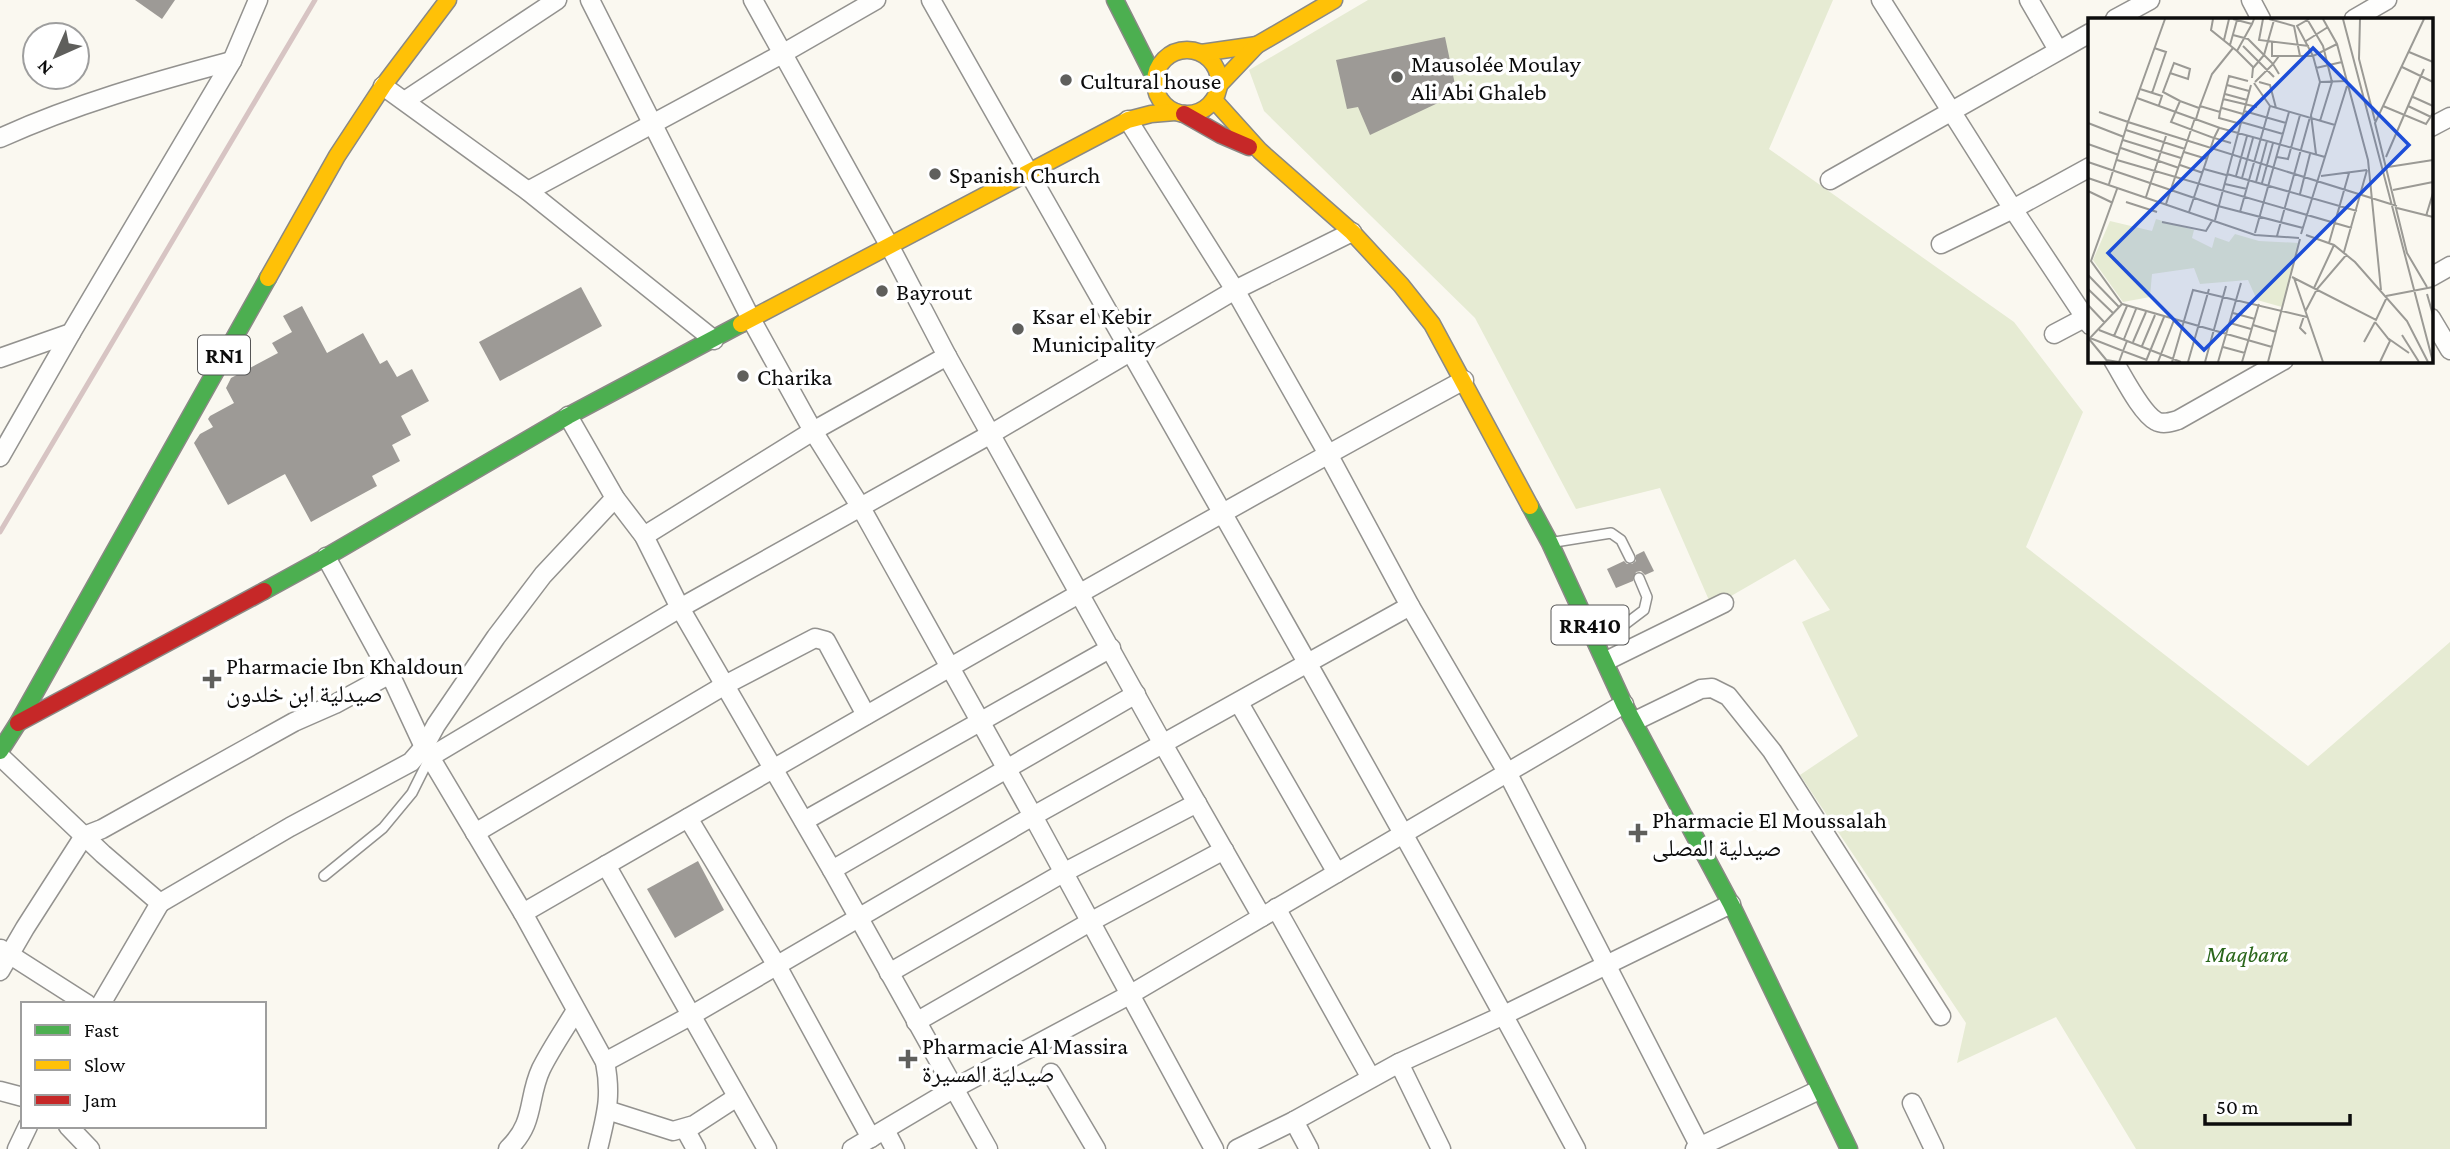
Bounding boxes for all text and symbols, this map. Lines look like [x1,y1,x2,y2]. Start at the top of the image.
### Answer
inset map [2088,18,2432,362]
north arrow [21,21,91,91]
place label: Mausolée Moulay Ali Abi Ghaleb [1411,50,1582,105]
text: N [32,56,56,80]
place label: Cultural house [1080,67,1221,94]
marker: Mausolée Moulay Ali Abi Ghaleb [1389,69,1405,85]
marker: Cultural house [1058,72,1074,88]
place label: Spanish Church [949,161,1101,188]
marker: Spanish Church [927,166,943,182]
place label: Bayrout [896,278,973,305]
marker: Bayrout [874,283,890,299]
place label: Ksar el Kebir Municipality [1032,302,1156,357]
marker: Ksar el Kebir Municipality [1010,321,1026,337]
road number: RN1 [198,336,250,374]
place label: Charika [757,363,832,390]
marker: Charika [735,368,751,384]
road number: RR410 [1552,606,1628,645]
place label: Pharmacie Ibn Khaldoun صيدلية ابن خلدون [226,652,464,708]
marker: Pharmacie Ibn Khaldoun صيدلية ابن خلدون [204,671,220,687]
place label: Pharmacie El Moussalah صيدلية المصلى [1652,806,1887,862]
marker: Pharmacie El Moussalah صيدلية المصلى [1630,825,1646,841]
park label: Maqbara [2204,940,2289,967]
legend [21,1002,266,1128]
text: Fast [84,1018,120,1042]
place label: Pharmacie Al Massira صيدلية المسيرة [922,1032,1128,1087]
marker: Pharmacie Al Massira صيدلية المسيرة [900,1051,916,1067]
text: Slow [84,1053,126,1077]
scale bar [2205,1082,2350,1126]
text: Jam [82,1088,117,1112]
text: 50 m [2216,1095,2259,1119]

